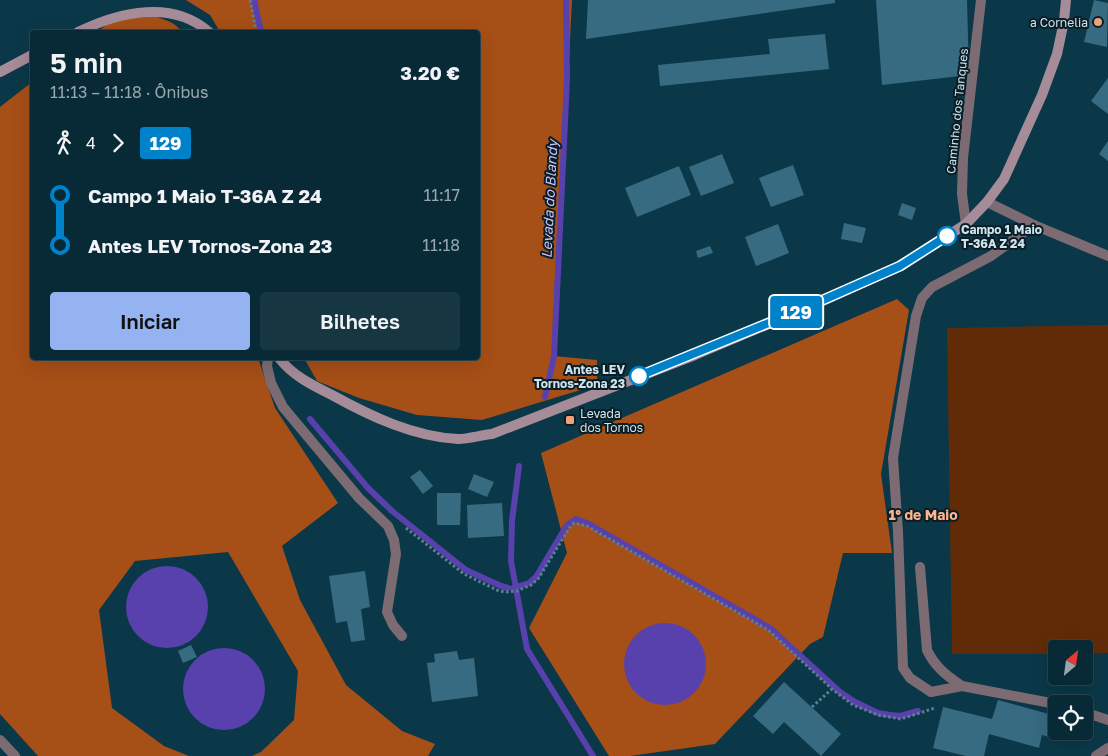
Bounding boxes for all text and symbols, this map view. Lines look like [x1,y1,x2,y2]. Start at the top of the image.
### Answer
place label: a Cornelia [1030,15,1088,30]
marker: a Cornelia [1092,16,1104,28]
text: 5 min [50,46,123,79]
street label: Caminho dos Tanques [943,47,971,175]
text: 3.20 € [400,61,460,84]
text: 11:13 – 11:18 · Ônibus [50,82,209,102]
icon: walk [50,129,78,157]
icon: forward [104,129,132,157]
text: 129 [150,132,181,154]
text: 4 [86,133,96,153]
water label: Levada do Blandy [537,137,561,259]
text: Campo 1 Maio T-36A Z 24 [88,184,322,207]
text: 11:17 [423,185,460,205]
place label: Campo 1 Maio T-36A Z 24 [961,222,1042,251]
marker: Campo 1 Maio T-36A Z 24 [937,226,957,246]
text: Antes LEV Tornos-Zona 23 [88,234,332,257]
text: 11:18 [422,235,460,255]
button: Iniciar [50,292,250,350]
button: Bilhetes [260,292,460,350]
line badge: 129 [767,296,825,328]
text: 129 [780,301,812,323]
place label: Antes LEV Tornos-Zona 23 [534,362,625,391]
marker: Antes LEV Tornos-Zona 23 [629,366,649,386]
place label: Levada dos Tornos [580,406,643,435]
marker: Levada dos Tornos [564,414,576,426]
district label: 1º de Maio [888,506,958,523]
north arrow [1048,640,1092,685]
map controls [1048,640,1093,740]
button: locate [1048,695,1093,740]

